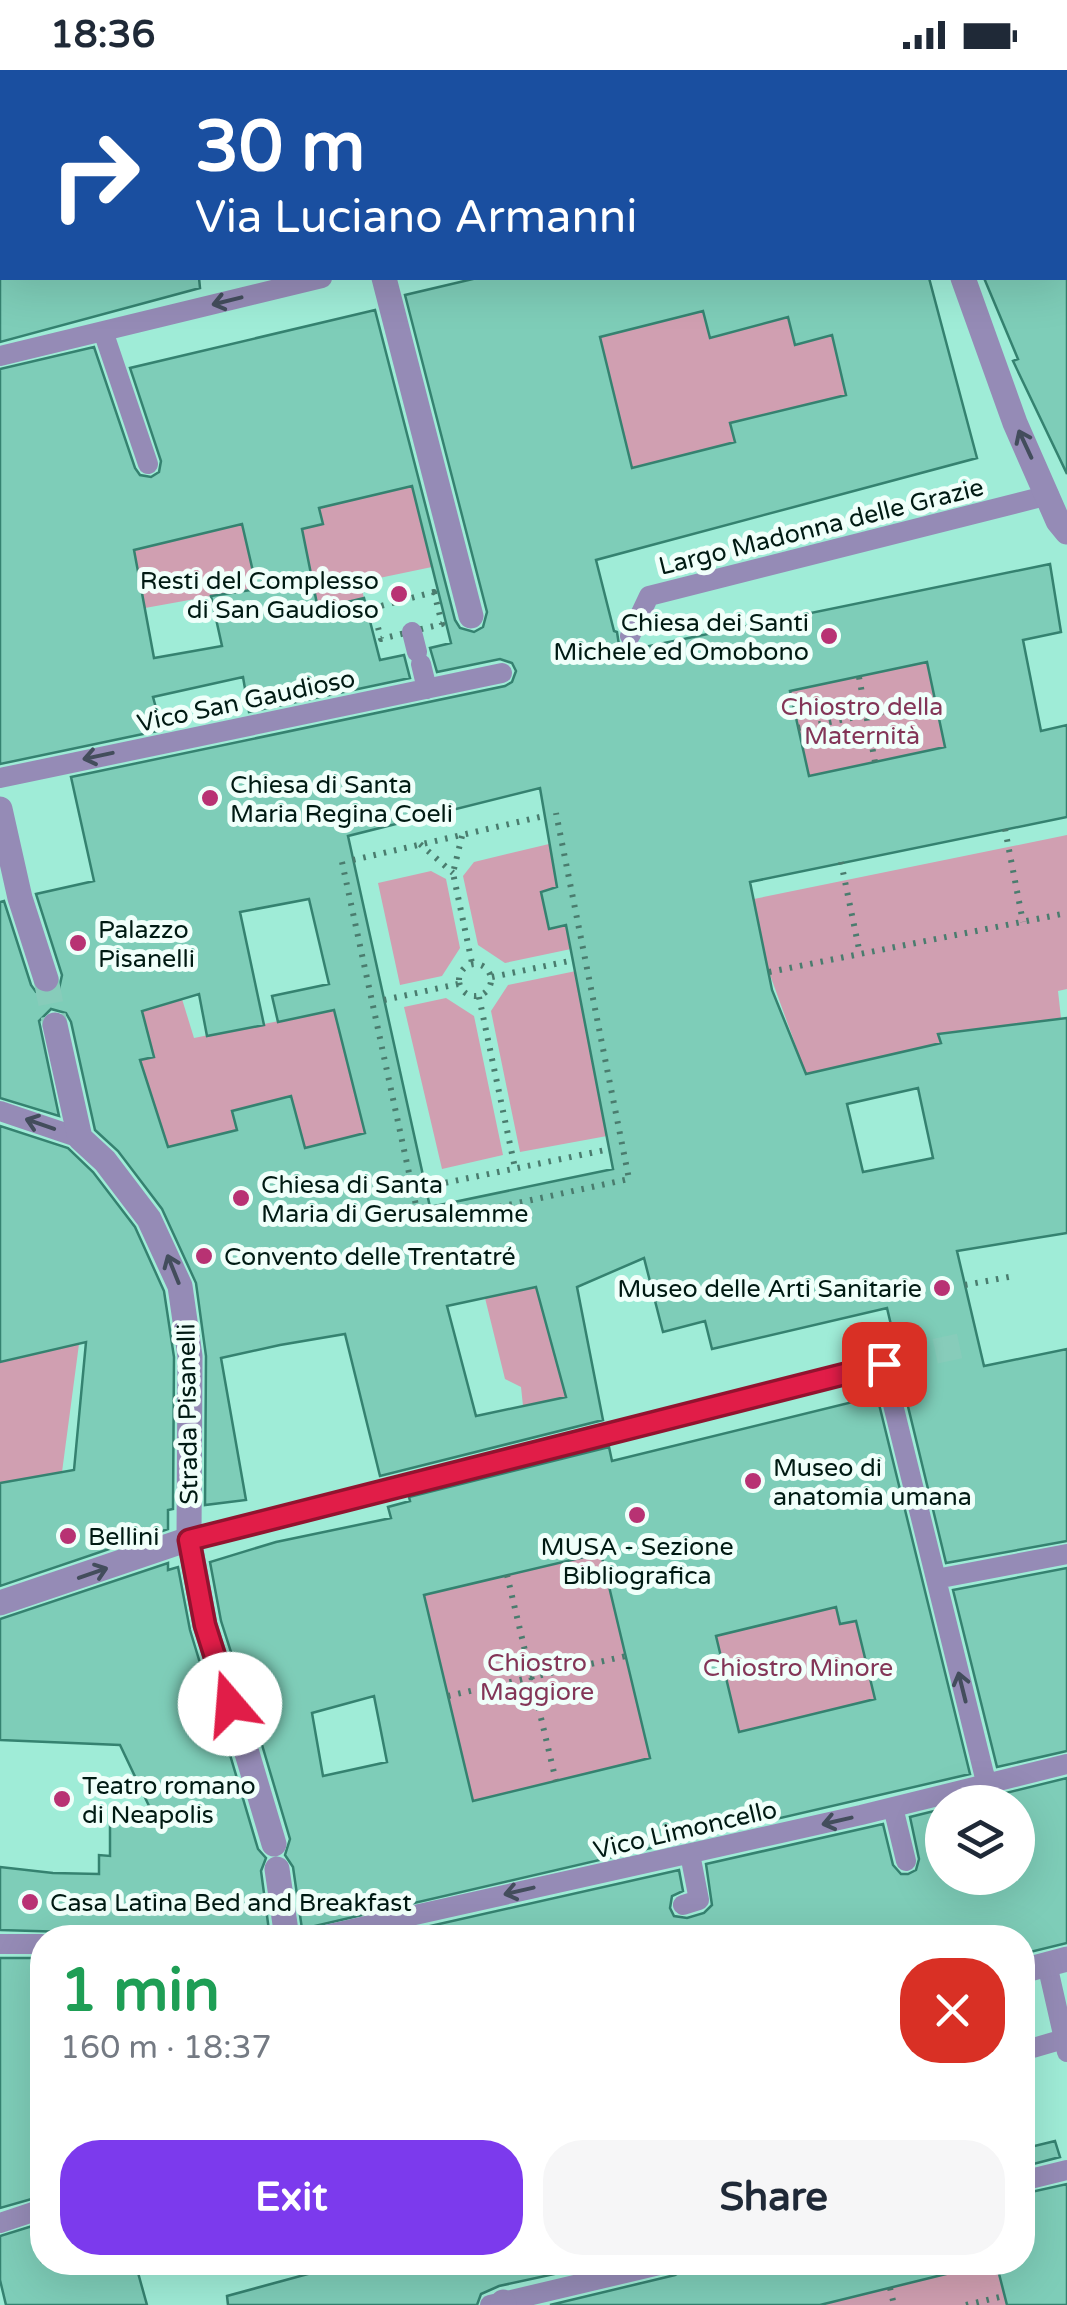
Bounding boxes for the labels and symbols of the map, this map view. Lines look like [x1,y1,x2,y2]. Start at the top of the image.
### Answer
one-way arrow [212,292,243,311]
one-way arrow [1015,430,1034,460]
street label: Largo Madonna delle Grazie [656,472,987,582]
place label: Resti del Complesso di San Gaudioso [140,566,379,625]
marker: Resti del Complesso di San Gaudioso [388,583,410,605]
place label: Chiesa dei Santi Michele ed Omobono [553,608,809,667]
marker: Chiesa dei Santi Michele ed Omobono [818,625,840,647]
street label: Vico San Gaudioso [135,663,358,739]
park label: Chiostro della Maternità [781,692,943,751]
one-way arrow [82,748,114,767]
place label: Chiesa di Santa Maria Regina Coeli [230,770,453,829]
marker: Chiesa di Santa Maria Regina Coeli [199,787,221,809]
place label: Palazzo Pisanelli [98,915,195,974]
marker: Palazzo Pisanelli [67,932,89,954]
one-way arrow [25,1113,57,1131]
place label: Chiesa di Santa Maria di Gerusalemme [261,1170,528,1229]
marker: Chiesa di Santa Maria di Gerusalemme [230,1187,252,1209]
place label: Convento delle Trentatré [224,1242,516,1272]
marker: Convento delle Trentatré [193,1245,215,1267]
one-way arrow [163,1254,181,1285]
place label: Museo delle Arti Sanitarie [617,1274,922,1304]
marker: Museo delle Arti Sanitarie [931,1277,953,1299]
pin [842,1322,927,1407]
street label: Strada Pisanelli [171,1323,205,1505]
place label: Museo di anatomia umana [773,1453,972,1512]
marker: Museo di anatomia umana [742,1470,764,1492]
marker: MUSA - Sezione Bibliografica [626,1504,648,1526]
place label: Bellini [88,1522,159,1552]
marker: Bellini [57,1525,79,1547]
place label: MUSA - Sezione Bibliografica [540,1532,734,1591]
one-way arrow [76,1563,107,1581]
park label: Chiostro Maggiore [480,1648,594,1707]
position arrow [178,1652,282,1756]
park label: Chiostro Minore [703,1653,893,1683]
one-way arrow [952,1672,971,1703]
place label: Teatro romano di Neapolis [82,1771,256,1830]
marker: Teatro romano di Neapolis [51,1788,73,1810]
street label: Vico Limoncello [591,1794,780,1866]
one-way arrow [821,1813,853,1831]
one-way arrow [504,1883,536,1902]
place label: Casa Latina Bed and Breakfast [50,1888,412,1918]
marker: Casa Latina Bed and Breakfast [19,1891,41,1913]

